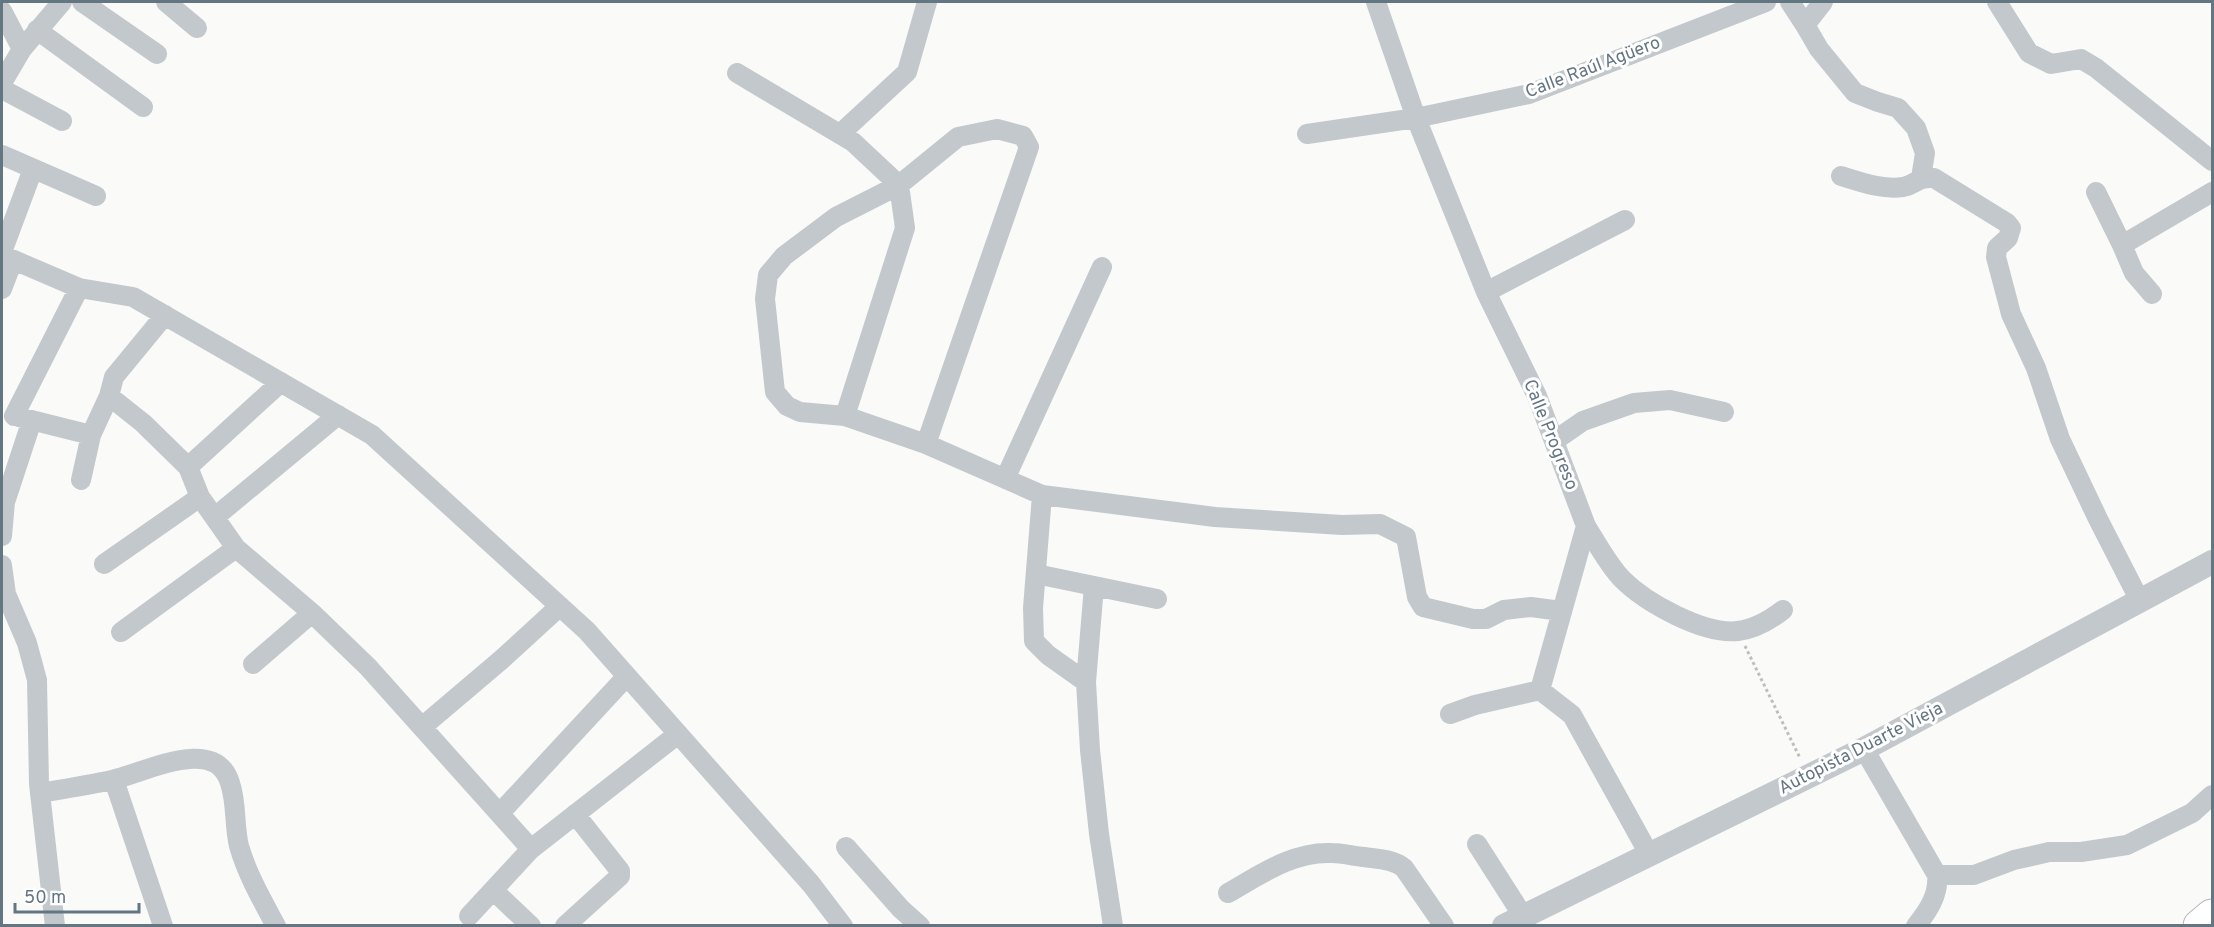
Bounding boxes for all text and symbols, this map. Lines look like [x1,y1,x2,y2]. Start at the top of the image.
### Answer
street label: Calle Raúl Agüero [1522,32,1664,104]
street label: Calle Progreso [1517,376,1583,494]
street label: Autopista Duarte Vieja [1775,698,1947,800]
scale bar [15,876,140,914]
text: 50 m [24,887,66,910]

